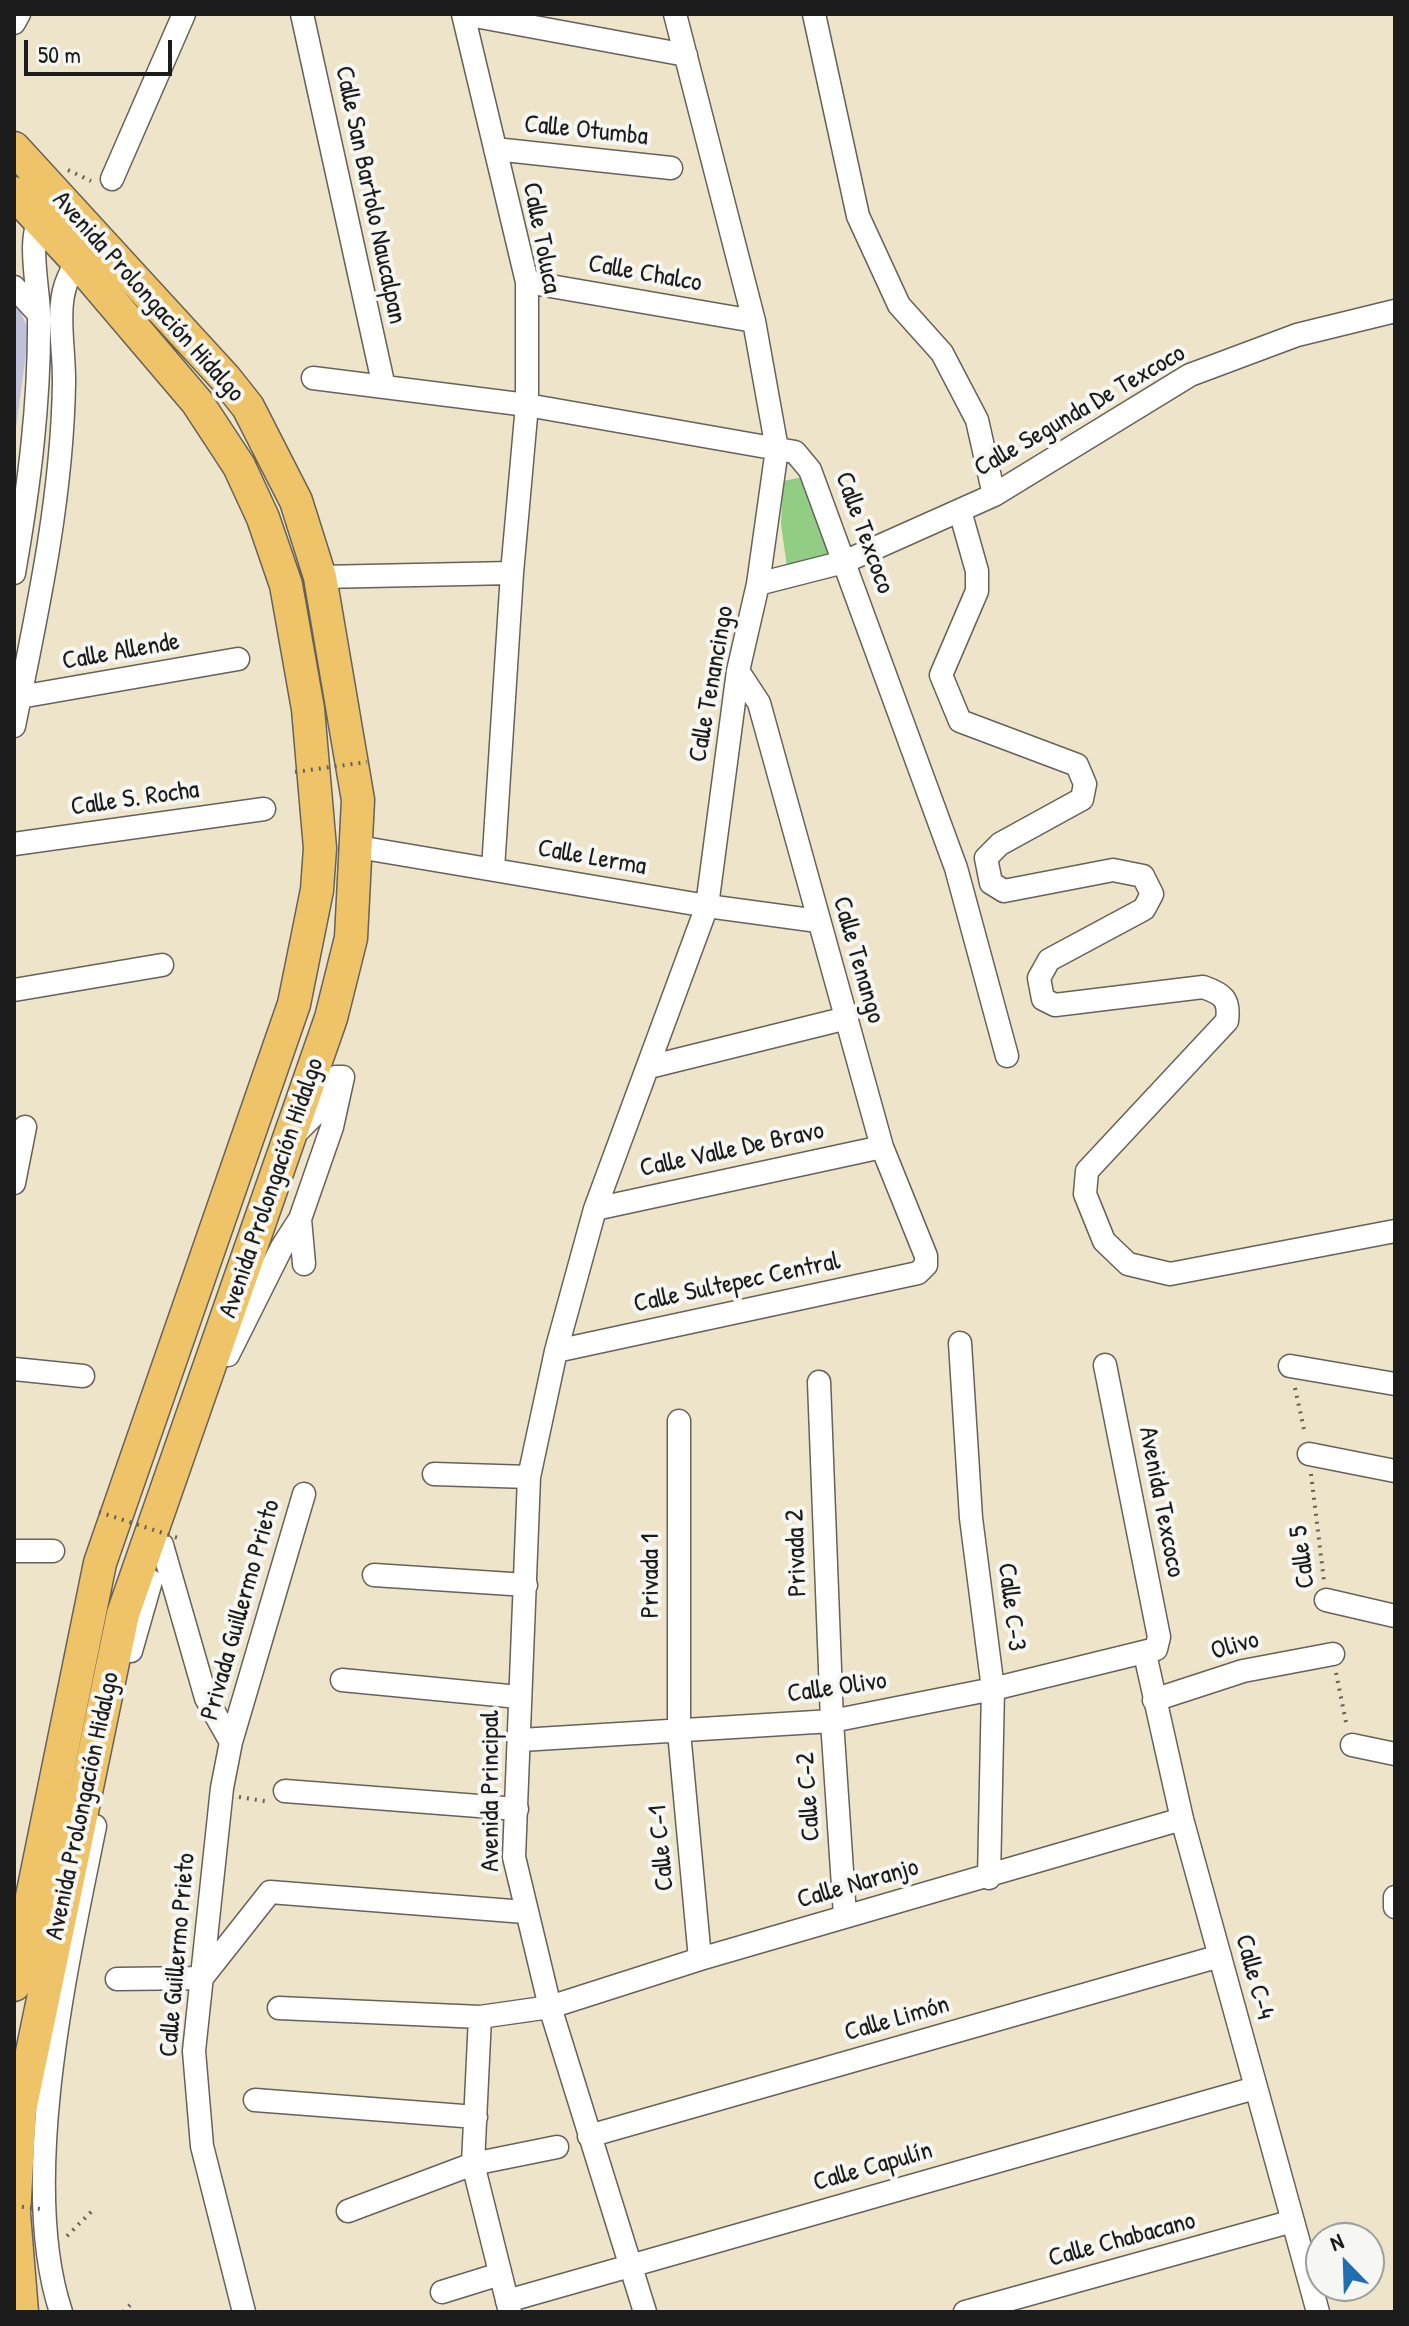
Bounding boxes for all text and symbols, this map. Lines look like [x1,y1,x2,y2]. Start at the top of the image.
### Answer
scale bar [28,24,176,74]
text: 50 m [38,38,81,70]
street label: Calle San Bartolo Naucalpan [327,63,413,327]
street label: Calle Otumba [523,109,649,153]
street label: Calle Toluca [515,180,567,296]
street label: Avenida Prolongación Hidalgo [45,185,251,409]
street label: Calle Chalco [586,249,704,299]
street label: Calle Segunda De Texcoco [969,338,1191,484]
street label: Calle Texcoco [828,468,900,598]
street label: Calle Tenancingo [683,604,741,764]
street label: Calle Allende [60,626,182,678]
street label: Calle S. Rocha [69,775,201,823]
street label: Calle Lerma [535,833,649,883]
street label: Calle Tenango [825,893,891,1027]
street label: Avenida Prolongación Hidalgo [213,1054,331,1322]
street label: Calle Valle De Bravo [637,1115,827,1185]
street label: Calle Sultepec Central [631,1246,843,1320]
street label: Avenida Texcoco [1131,1424,1191,1580]
street label: Privada Guillermo Prieto [195,1496,287,1724]
street label: Privada 2 [780,1509,814,1597]
street label: Calle 5 [1284,1524,1322,1590]
street label: Privada 1 [635,1534,667,1618]
street label: Calle C-3 [990,1561,1032,1653]
street label: Olivo [1208,1624,1262,1668]
street label: Calle Olivo [785,1666,889,1710]
street label: Avenida Prolongación Hidalgo [39,1669,127,1943]
street label: Avenida Principal [475,1710,507,1872]
street label: Calle C-2 [790,1752,828,1842]
street label: Calle C-1 [643,1804,681,1892]
street label: Calle Guillermo Prieto [154,1852,202,2058]
street label: Calle Naranjo [794,1852,922,1916]
street label: Calle C-4 [1228,1931,1280,2023]
street label: Calle Limón [841,1989,953,2049]
street label: Calle Capulín [810,2135,936,2199]
street label: Calle Chabacano [1045,2205,1199,2275]
north arrow [1305,2222,1385,2302]
text: N [1325,2226,1348,2258]

